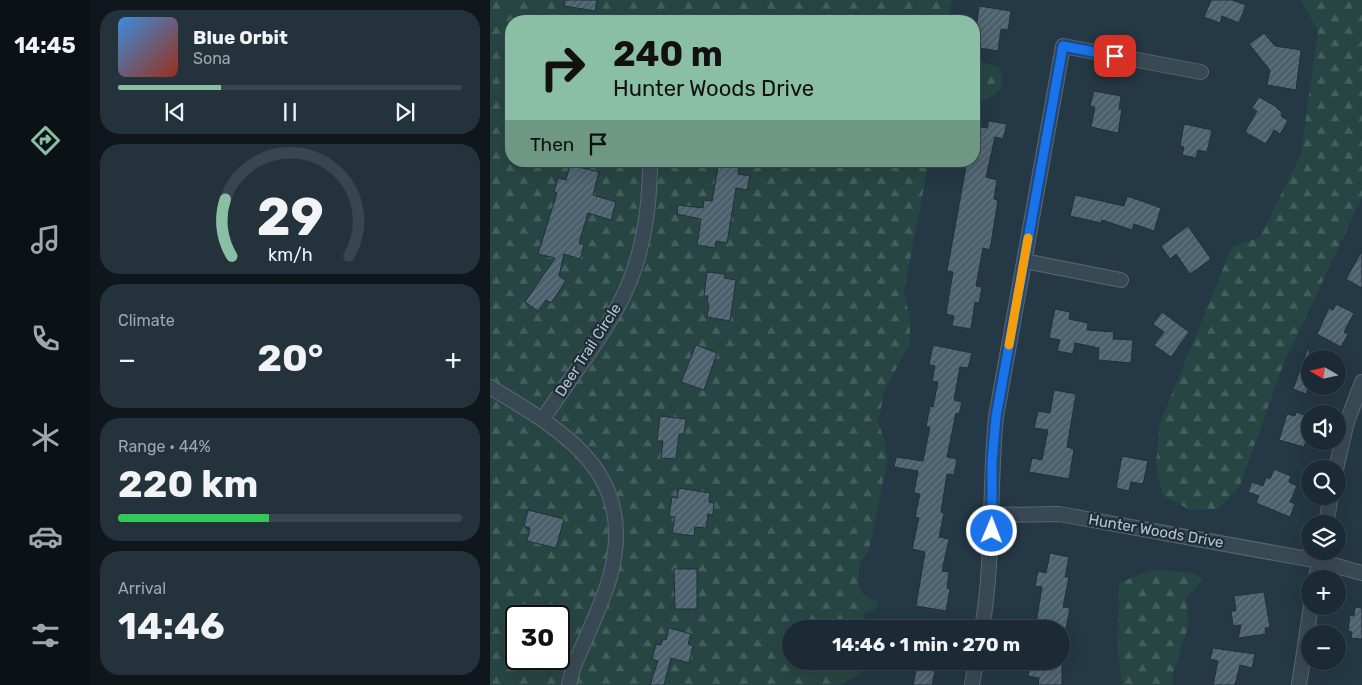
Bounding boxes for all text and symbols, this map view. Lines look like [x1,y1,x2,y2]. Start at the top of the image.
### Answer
text: Blue Orbit [193,26,288,49]
text: 14:45 [14,32,76,59]
text: 240 m [613,33,723,75]
icon: right [530,35,595,100]
pin [1094,35,1136,77]
icon: arrive [1101,42,1129,70]
text: Sona [193,49,231,68]
text: Hunter Woods Drive [613,75,814,102]
icon: previous [161,98,189,126]
icon: pause [276,98,304,126]
icon: next [391,98,419,126]
icon: directions [28,123,63,158]
icon: arrive [584,130,612,158]
text: Then [530,133,574,156]
text: 29 [256,186,324,248]
icon: music [28,222,63,257]
text: km/h [268,244,312,265]
street label: Deer Trail Circle [551,300,625,400]
text: Climate [118,311,175,330]
icon: phone [28,321,63,356]
text: 20° [257,335,323,381]
text: − [118,343,136,376]
text: + [445,343,462,376]
north arrow [1301,350,1346,395]
map controls [1301,350,1346,670]
button: sound [1301,405,1346,450]
icon: climate [28,420,63,455]
text: Range · 44% [118,437,211,456]
button: search [1301,460,1346,505]
text: 220 km [118,461,258,507]
position arrow [965,504,1017,556]
street label: Hunter Woods Drive [1087,510,1225,552]
button: layers [1301,515,1346,560]
icon: car [28,519,63,554]
button: + [1301,570,1346,615]
text: Arrival [118,579,166,598]
text: 14:46 [118,603,225,649]
speed limit sign: 30 [505,605,570,670]
icon: filters [28,618,63,653]
button: − [1301,625,1346,670]
text: 14:46 · 1 min · 270 m [832,633,1020,656]

